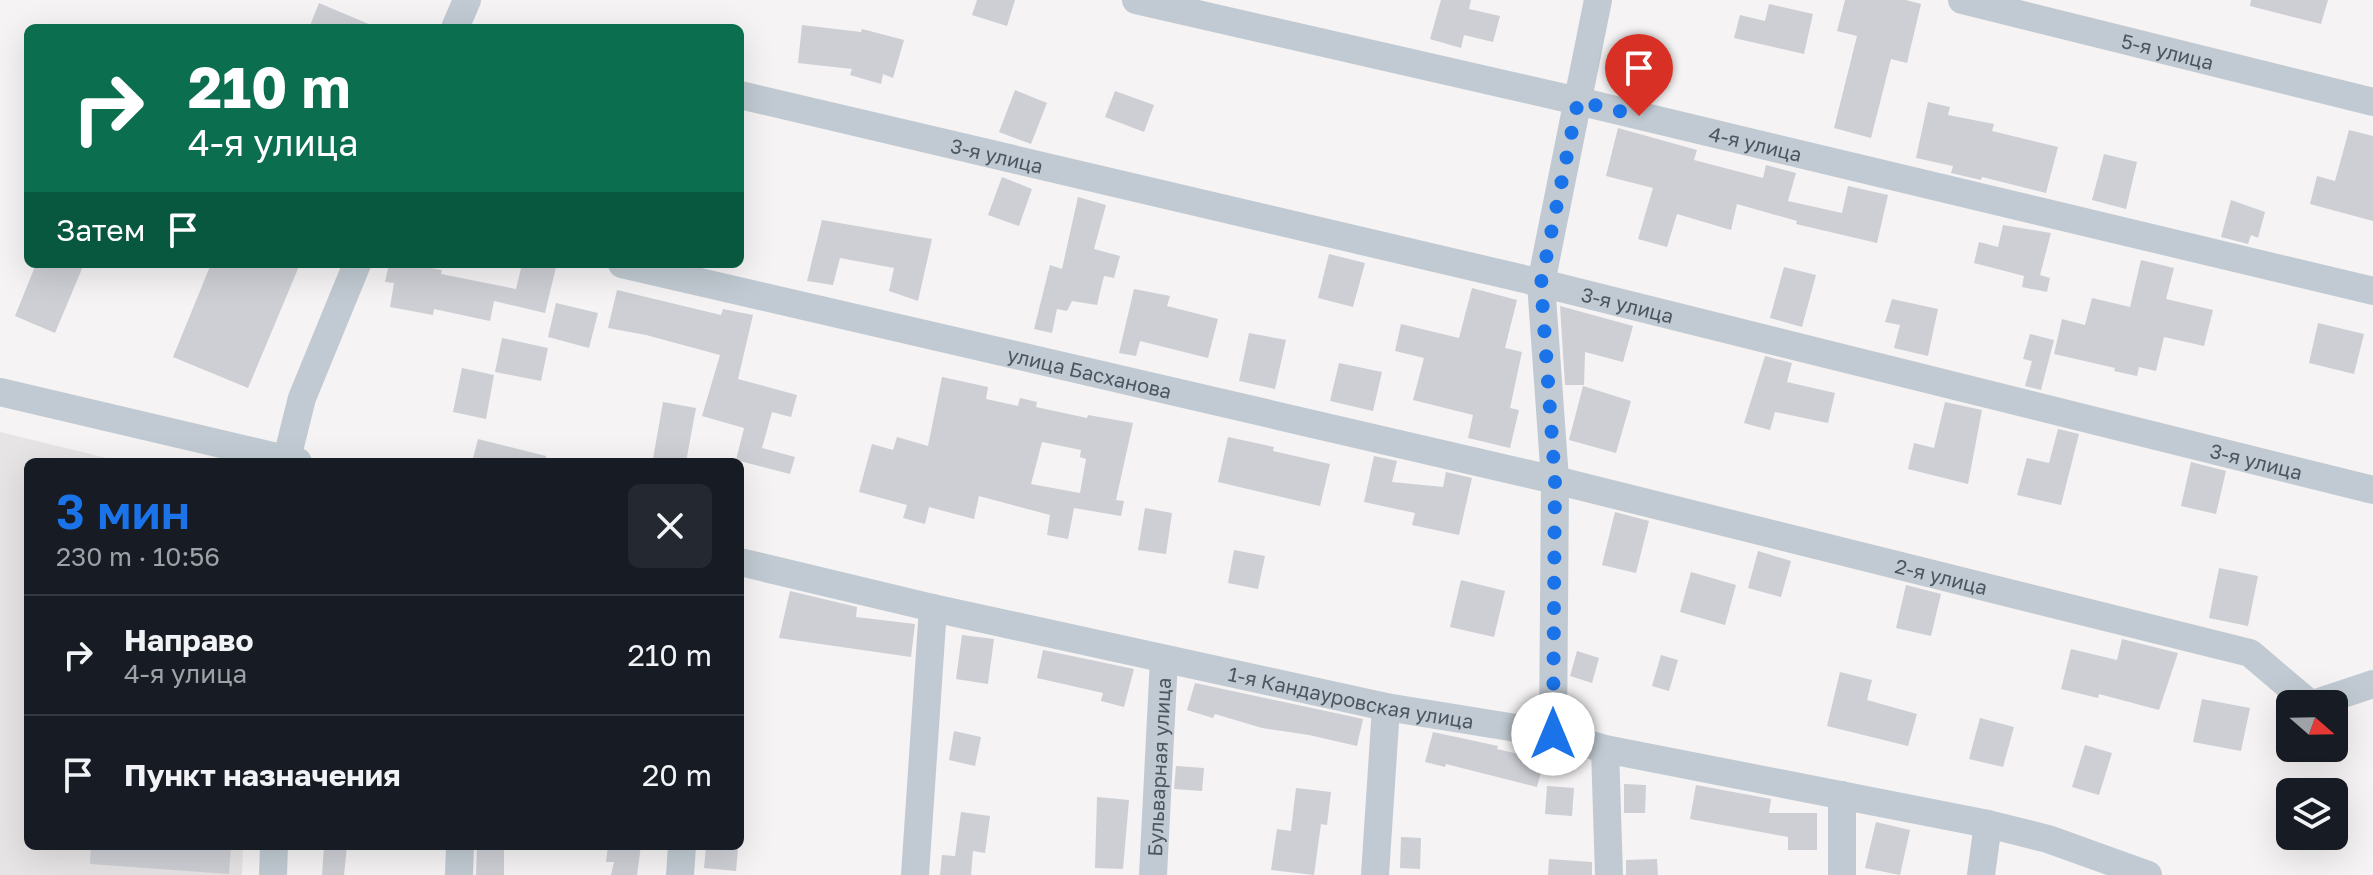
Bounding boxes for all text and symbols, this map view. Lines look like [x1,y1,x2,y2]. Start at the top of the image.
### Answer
street label: 5-я улица [2119,28,2216,74]
pin [1605,34,1673,116]
icon: arrive [1617,46,1661,90]
text: 210 m [188,53,350,120]
icon: right [56,56,160,160]
text: 4-я улица [188,121,359,164]
street label: 4-я улица [1707,121,1805,166]
street label: 3-я улица [948,133,1046,178]
icon: arrive [161,208,205,252]
text: Затем [56,212,145,248]
street label: 3-я улица [1579,282,1676,328]
street label: улица Басханова [1005,342,1174,403]
street label: 3-я улица [2208,438,2305,484]
text: 3 мин [56,482,190,540]
button: close [628,484,712,568]
text: 230 m · 10:56 [56,541,220,572]
street label: 2-я улица [1893,553,1990,599]
text: Направо [124,622,253,658]
icon: right [56,633,100,677]
text: 210 m [627,637,712,673]
text: 4-я улица [124,658,247,689]
street label: 1-я Кандауровская улица [1226,661,1476,733]
street label: Бульварная улица [1142,677,1175,857]
north arrow [2276,690,2348,762]
map controls [2276,690,2348,850]
position arrow [1511,692,1595,776]
icon: arrive [56,753,100,797]
text: Пункт назначения [124,757,401,793]
text: 20 m [642,757,712,793]
button: layers [2276,778,2348,850]

